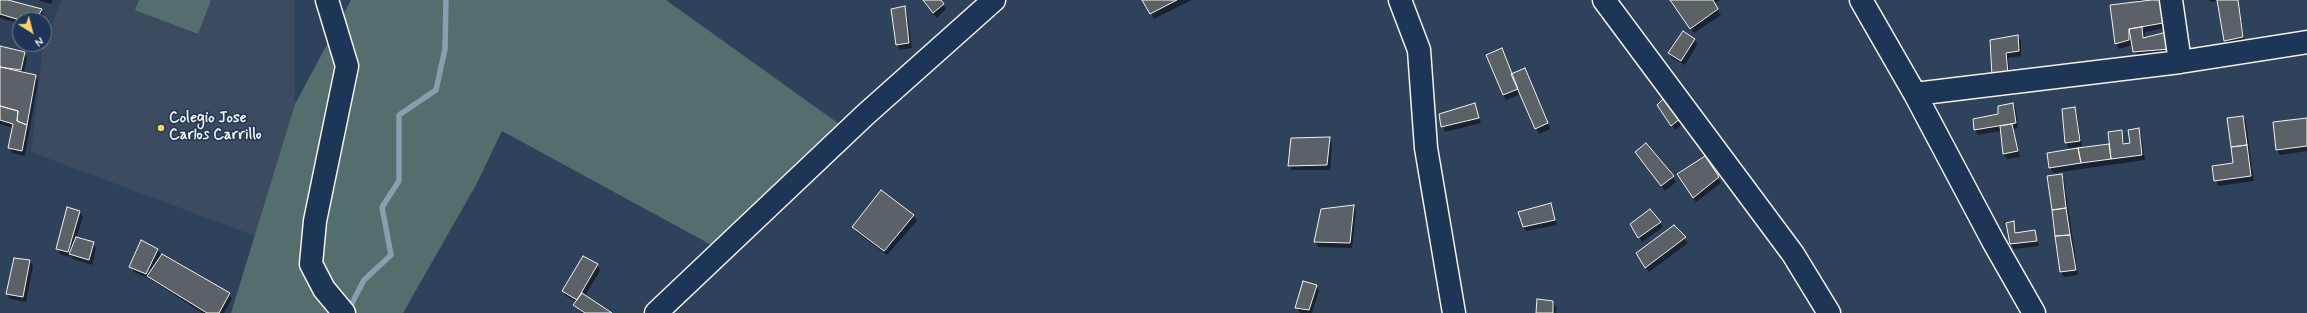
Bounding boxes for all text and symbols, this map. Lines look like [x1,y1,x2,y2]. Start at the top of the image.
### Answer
north arrow [12,12,52,52]
text: N [31,33,46,49]
place label: Colegio Jose Carlos Carrillo [169,110,262,145]
marker: Colegio Jose Carlos Carrillo [156,123,166,133]

